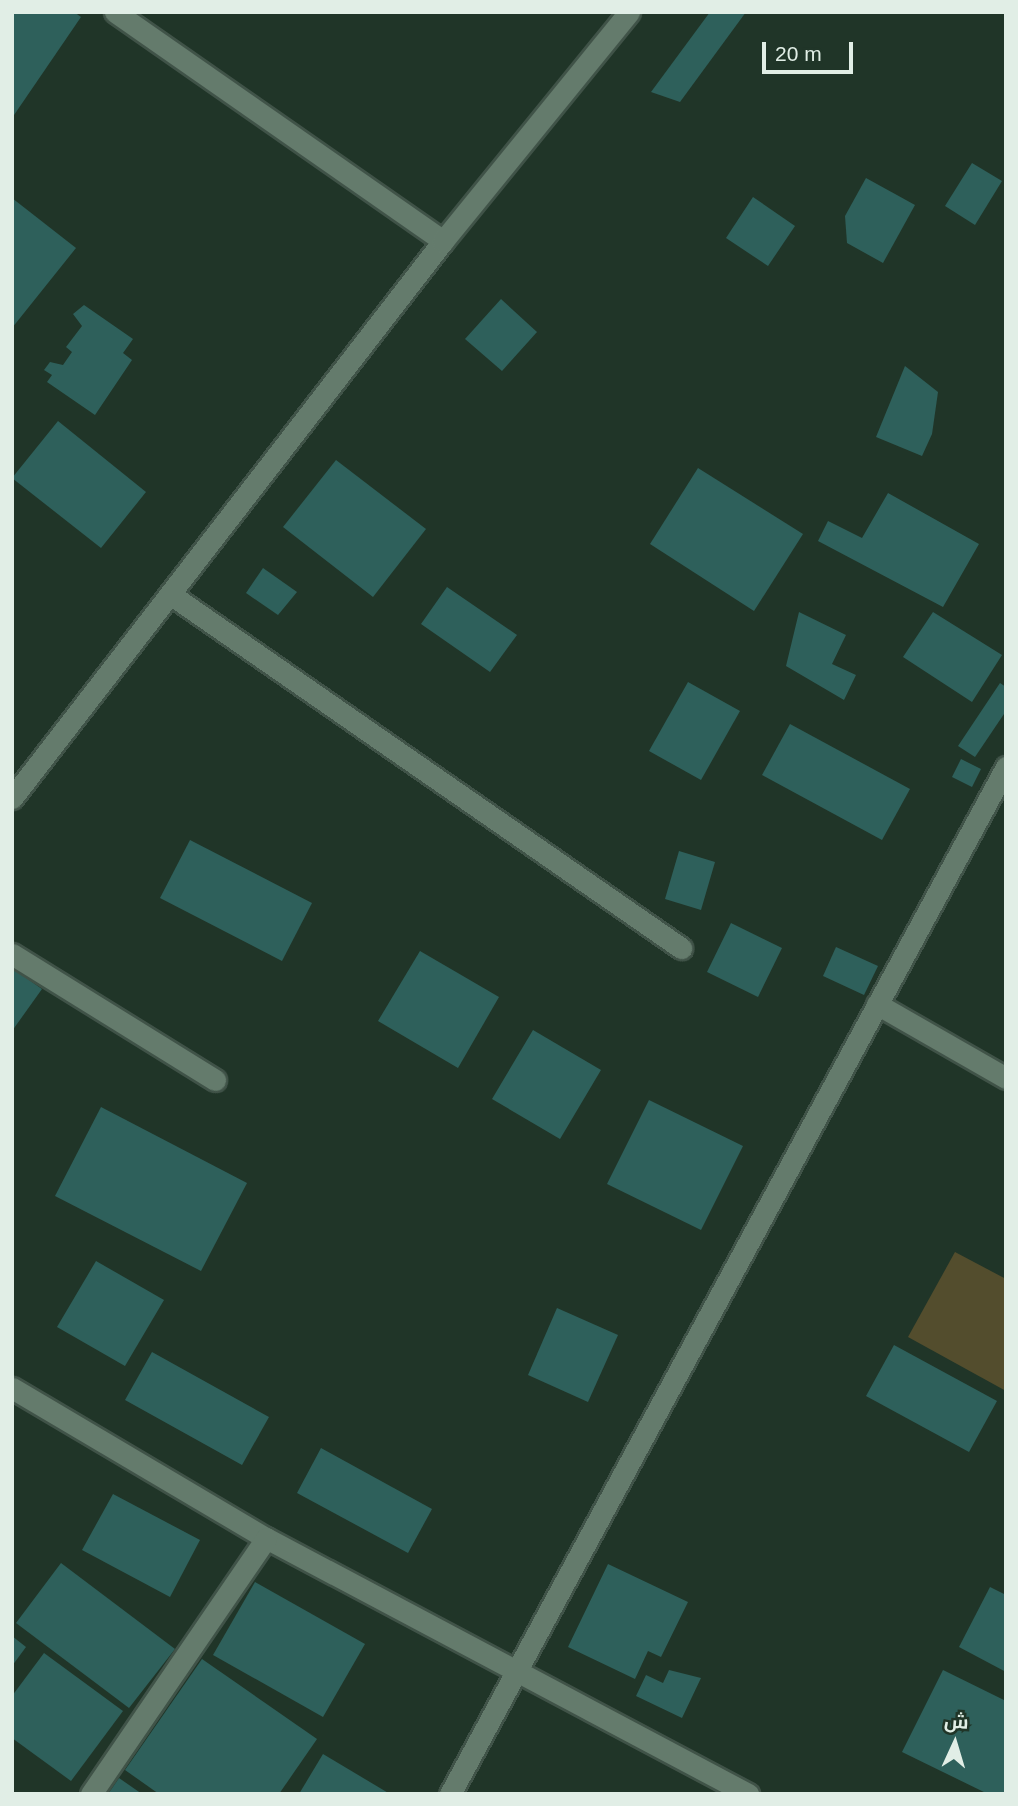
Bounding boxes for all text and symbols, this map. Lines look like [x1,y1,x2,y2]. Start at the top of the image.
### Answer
scale bar [766,28,857,72]
text: 20 m [775,42,822,65]
north arrow [920,1708,990,1778]
text: ش [944,1710,969,1733]

